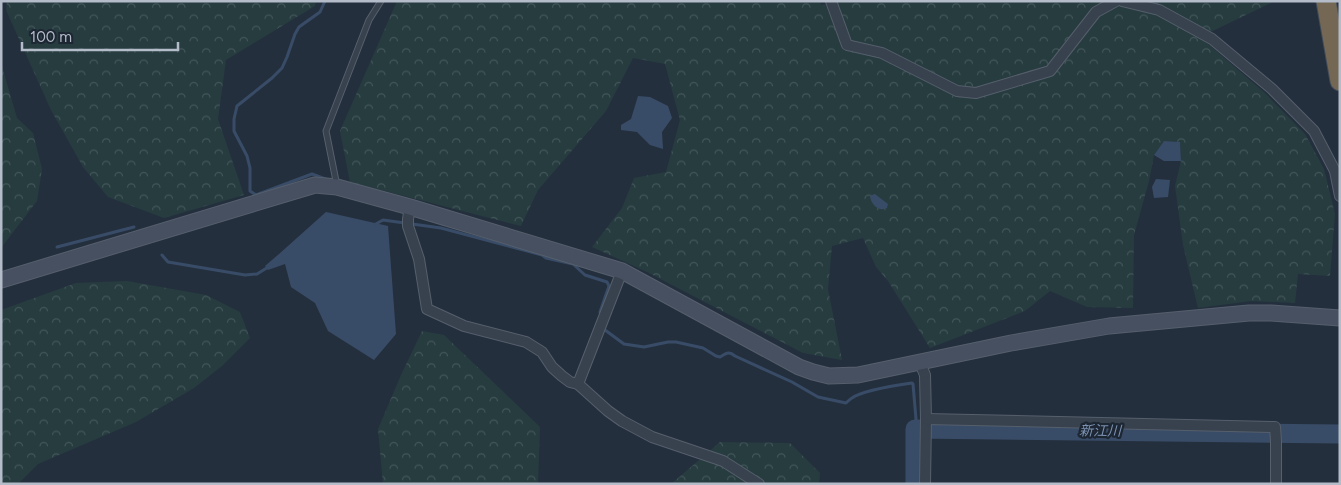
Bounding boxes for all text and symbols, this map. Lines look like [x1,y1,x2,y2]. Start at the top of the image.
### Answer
scale bar [22,20,179,52]
text: 100 m [30,28,72,46]
water label: 新江川 [1079,422,1123,440]

